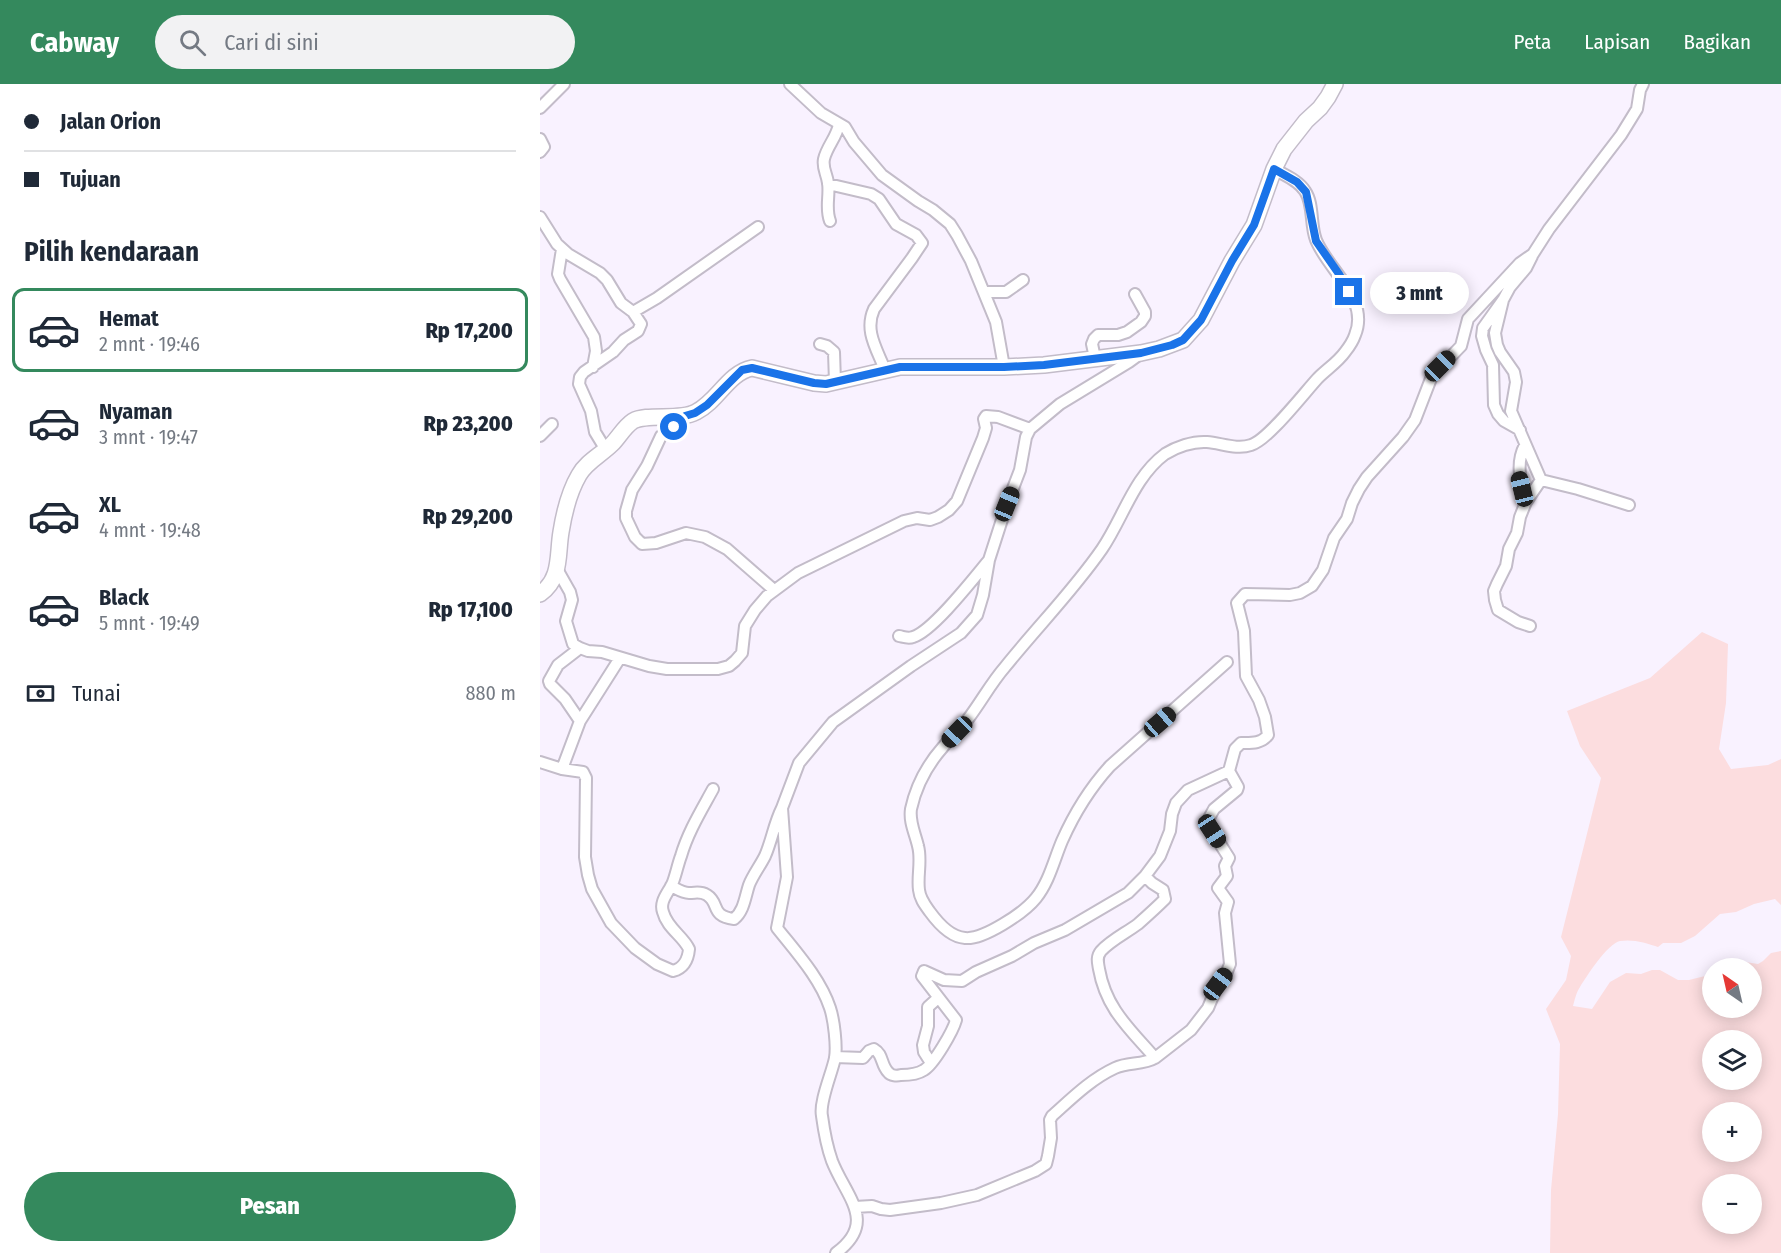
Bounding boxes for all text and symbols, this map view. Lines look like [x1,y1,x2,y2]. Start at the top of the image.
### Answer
search box [155,15,575,69]
text: Cabway [30,26,119,59]
icon: search [176,26,209,59]
text: Cari di sini [224,29,319,56]
text: Peta [1514,29,1551,55]
text: Lapisan [1584,29,1650,55]
text: Bagikan [1683,29,1751,55]
text: Jalan Orion [60,108,161,135]
text: Tujuan [60,166,121,193]
text: Pilih kendaraan [24,236,199,268]
callout: 3 mnt [1370,271,1469,313]
route end [1335,278,1362,305]
text: 3 mnt [1396,281,1443,305]
icon: car [27,303,81,357]
text: Hemat [99,305,159,332]
text: Rp 17,200 [425,317,513,344]
text: 2 mnt · 19:46 [99,332,200,356]
car [1421,347,1459,385]
icon: car [27,396,81,450]
text: Nyaman [99,398,172,425]
text: Rp 23,200 [424,410,513,437]
route start [660,413,687,440]
text: 3 mnt · 19:47 [99,425,198,449]
car [1509,469,1535,509]
car [992,484,1022,524]
icon: car [27,489,81,543]
text: XL [99,491,121,518]
text: Rp 29,200 [423,503,513,530]
text: 4 mnt · 19:48 [99,518,201,542]
icon: car [27,582,81,636]
text: Black [99,584,149,611]
text: Rp 17,100 [428,596,513,623]
text: 5 mnt · 19:49 [99,611,200,635]
icon: cash [24,677,57,710]
text: Tunai [72,680,121,707]
text: 880 m [466,681,516,705]
car [1141,703,1179,741]
car [938,713,976,751]
car [1195,811,1229,851]
north arrow [1702,958,1762,1018]
map controls [1702,958,1762,1234]
car [1200,964,1236,1004]
button: layers [1702,1030,1762,1090]
button: + [1702,1102,1762,1162]
button: Pesan [24,1172,516,1241]
button: − [1702,1174,1762,1234]

